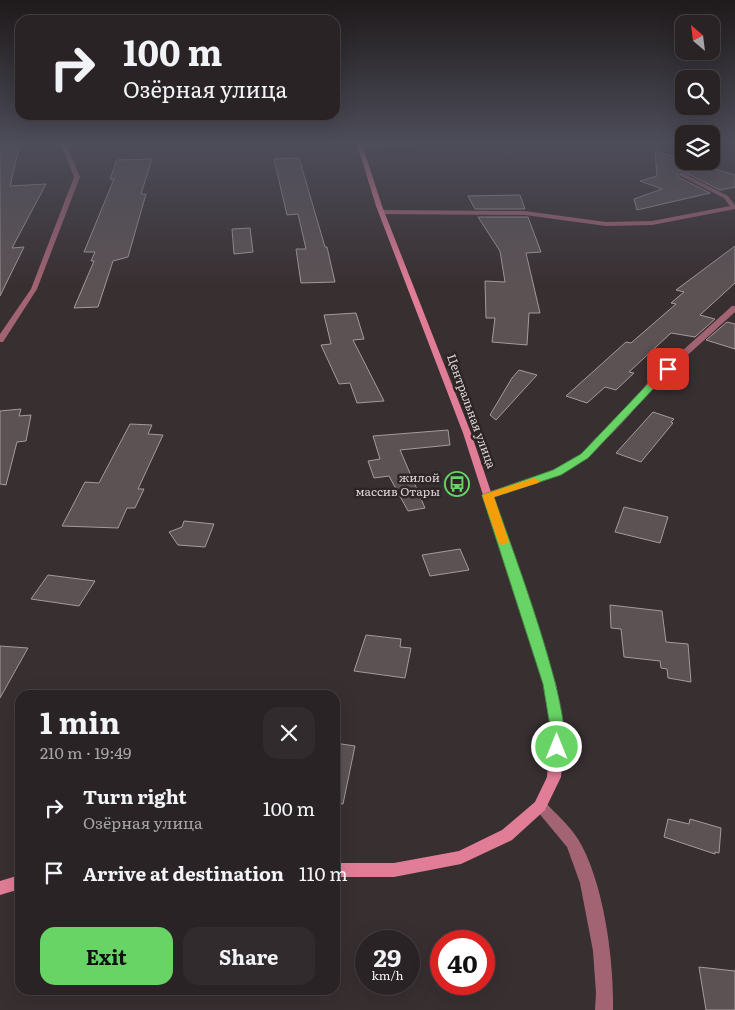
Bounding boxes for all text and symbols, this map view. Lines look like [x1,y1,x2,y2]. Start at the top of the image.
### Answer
north arrow [675,15,720,60]
map controls [675,15,720,170]
text: 100 m [123,25,223,77]
icon: right [40,35,105,100]
button: search [675,70,720,115]
text: Озёрная улица [123,72,287,105]
button: layers [675,125,720,170]
pin [647,348,689,390]
street label: Центральная улица [443,351,501,471]
icon: arrive [654,355,682,383]
place label: жилой массив Отары [355,468,440,500]
bus stop icon: жилой массив Отары [444,471,470,497]
text: 1 min [40,699,120,743]
button: close [263,707,315,759]
position arrow [530,720,582,772]
text: 210 m · 19:49 [40,740,131,764]
text: Turn right [83,782,187,810]
icon: right [40,794,68,822]
text: 100 m [263,794,315,822]
text: Озёрная улица [83,810,203,834]
icon: arrive [40,859,68,887]
text: Arrive at destination [83,859,284,887]
text: 110 m [299,859,348,887]
button: Exit [40,927,173,985]
button: Share [183,927,315,985]
speed limit sign: 40 [430,930,495,995]
text: 29 [374,938,401,975]
text: km/h [372,966,403,984]

